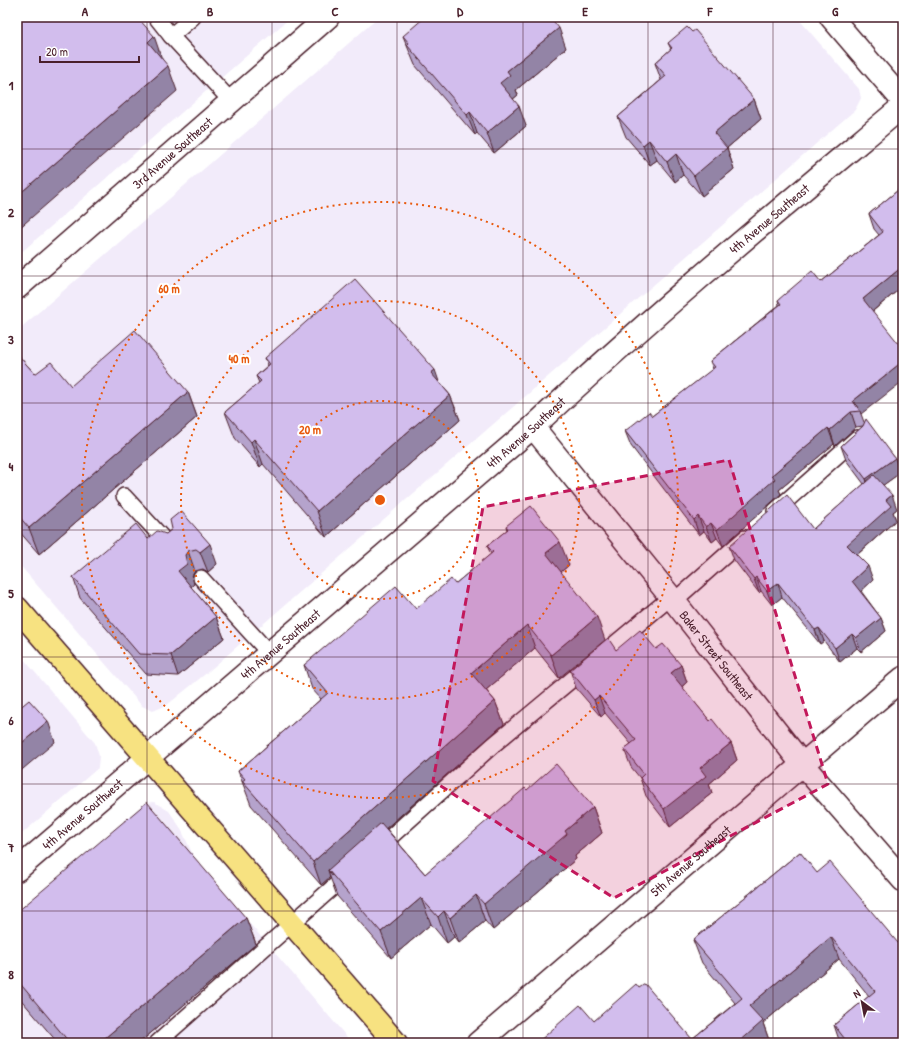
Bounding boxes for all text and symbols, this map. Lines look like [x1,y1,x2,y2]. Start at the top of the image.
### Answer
text: A [82,2,89,20]
text: B [207,2,214,20]
text: C [331,2,339,20]
text: D [457,2,464,20]
text: E [582,2,588,20]
text: F [707,2,714,20]
text: G [832,2,839,20]
scale bar [40,38,139,64]
text: 20 m [46,43,68,60]
text: 1 [9,76,14,94]
street label: 3rd Avenue Southeast [128,112,217,193]
street label: 4th Avenue Southeast [725,179,813,258]
text: 2 [8,203,15,221]
text: 60 m [158,280,180,297]
text: 3 [8,330,14,348]
text: 40 m [229,350,249,367]
street label: 4th Avenue Southeast [482,392,569,472]
text: 20 m [299,421,321,438]
text: 4 [9,457,14,475]
centre of rings [373,493,387,507]
text: 5 [8,584,14,602]
street label: 4th Avenue Southeast [236,604,324,683]
street label: Baker Street Southeast [676,607,758,704]
text: 6 [8,711,14,729]
street label: 4th Avenue Southwest [38,774,127,854]
street label: 5th Avenue Southeast [646,821,735,900]
text: 7 [7,838,15,856]
text: 8 [8,965,14,983]
north arrow [842,982,882,1022]
text: N [851,986,863,1001]

